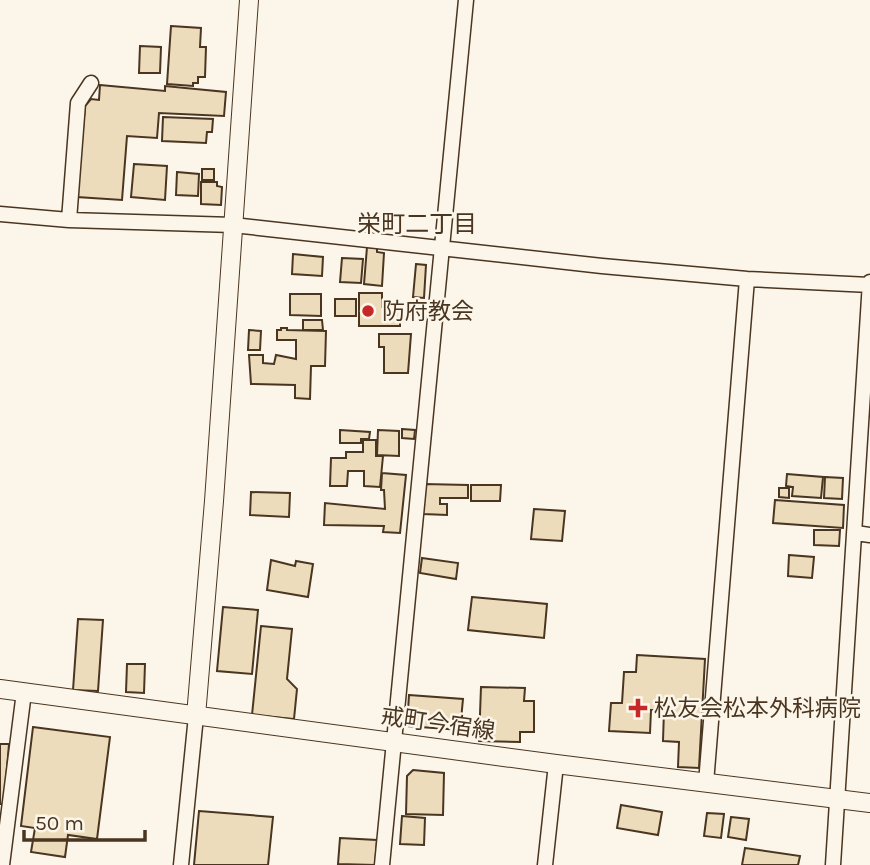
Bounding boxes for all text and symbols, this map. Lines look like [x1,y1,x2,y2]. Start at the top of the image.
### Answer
district label: 栄町二丁目 [357,210,477,238]
place label: 防府教会 [382,298,474,325]
marker: 防府教会 [360,303,376,319]
place label: 松友会松本外科病院 [654,695,861,722]
marker: 松友会松本外科病院 [628,698,648,718]
street label: 戒町今宿線 [379,702,497,745]
scale bar [24,798,145,842]
text: 50 m [35,811,84,835]

